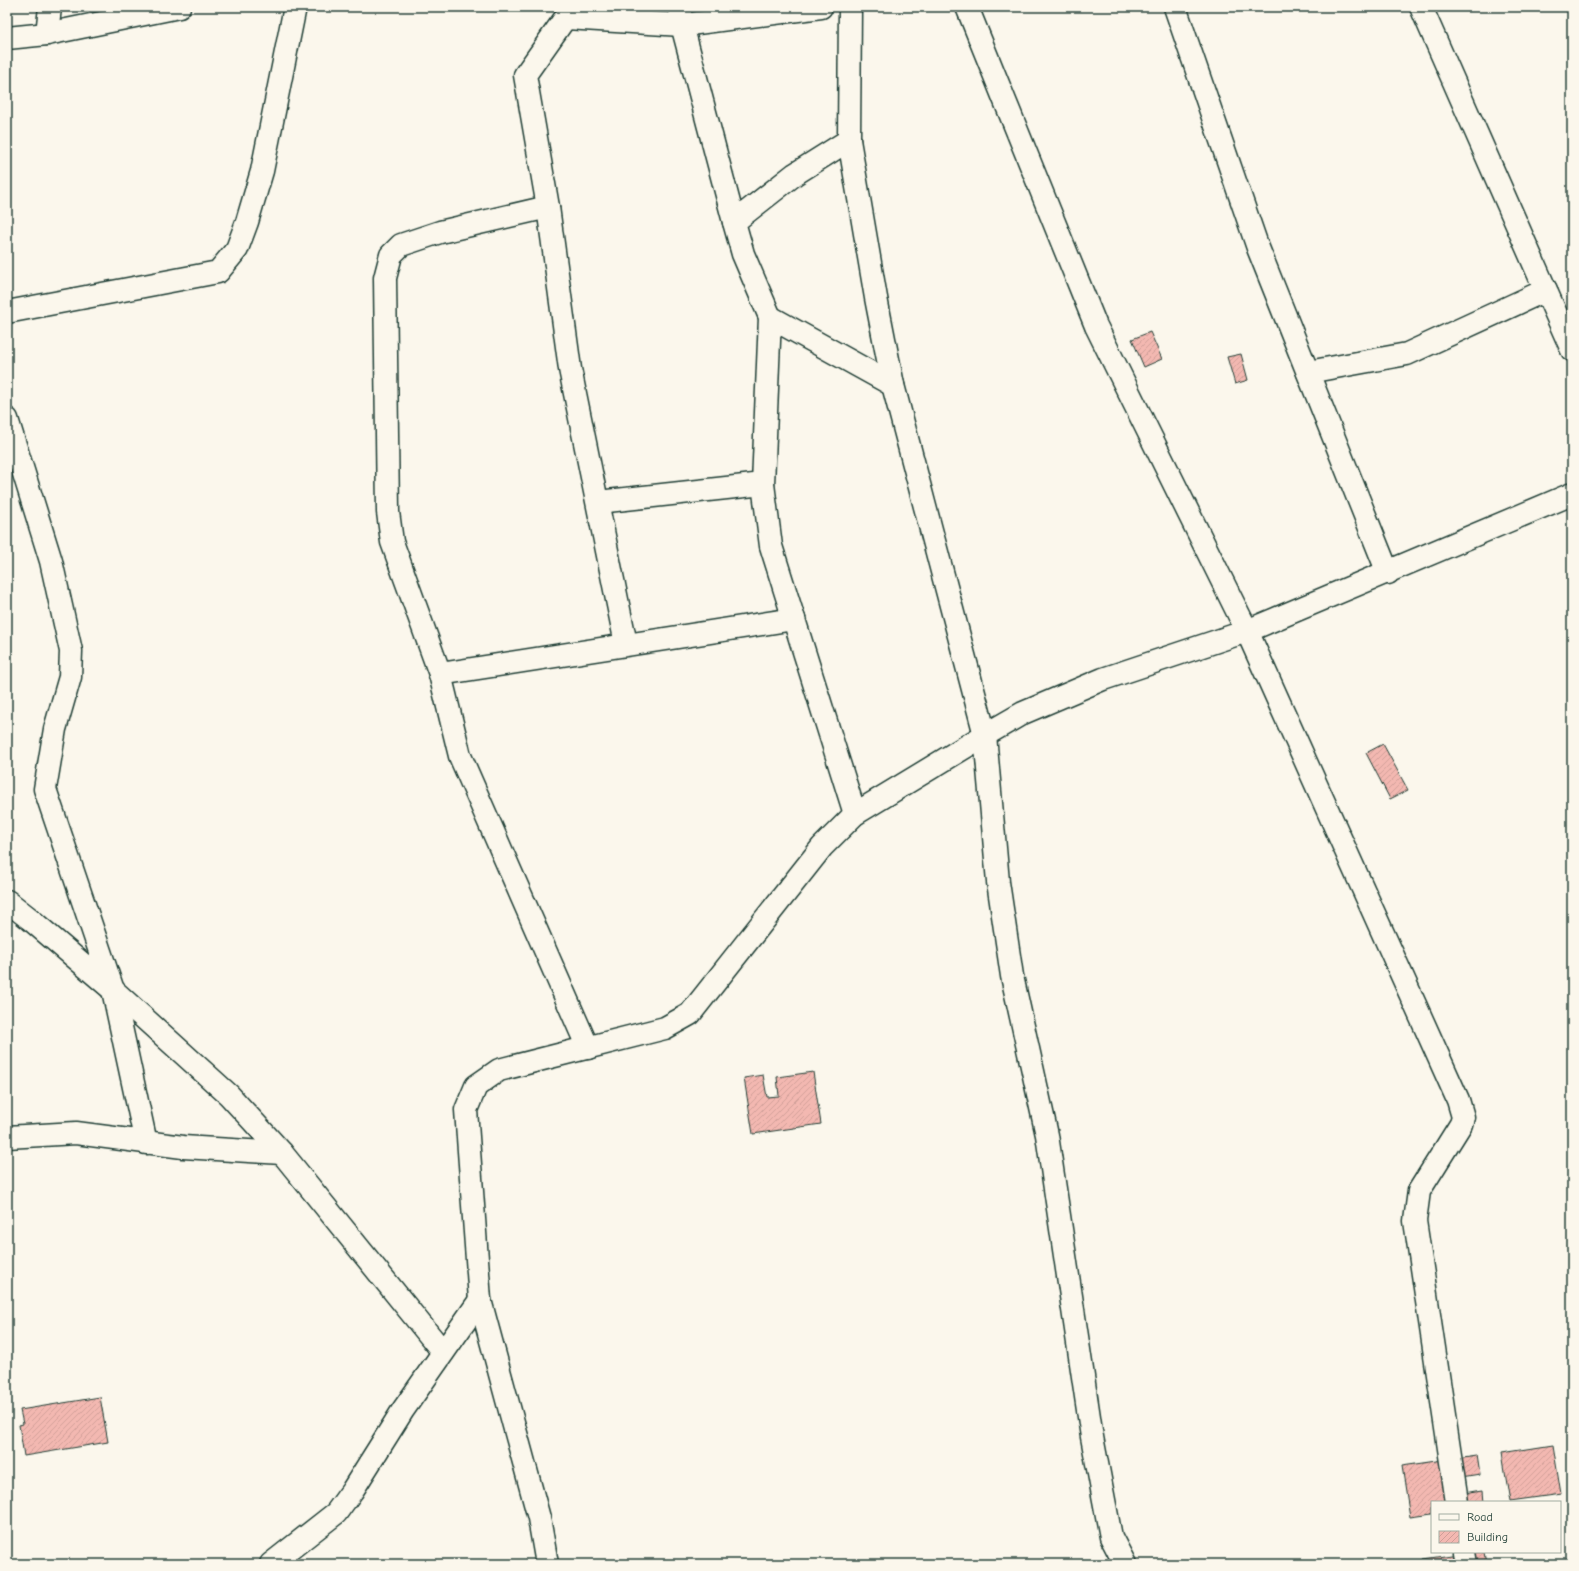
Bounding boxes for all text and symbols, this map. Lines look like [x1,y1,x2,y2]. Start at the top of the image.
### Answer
legend [1431,1501,1561,1553]
text: Road [1467,1510,1493,1524]
text: Building [1467,1530,1508,1544]

